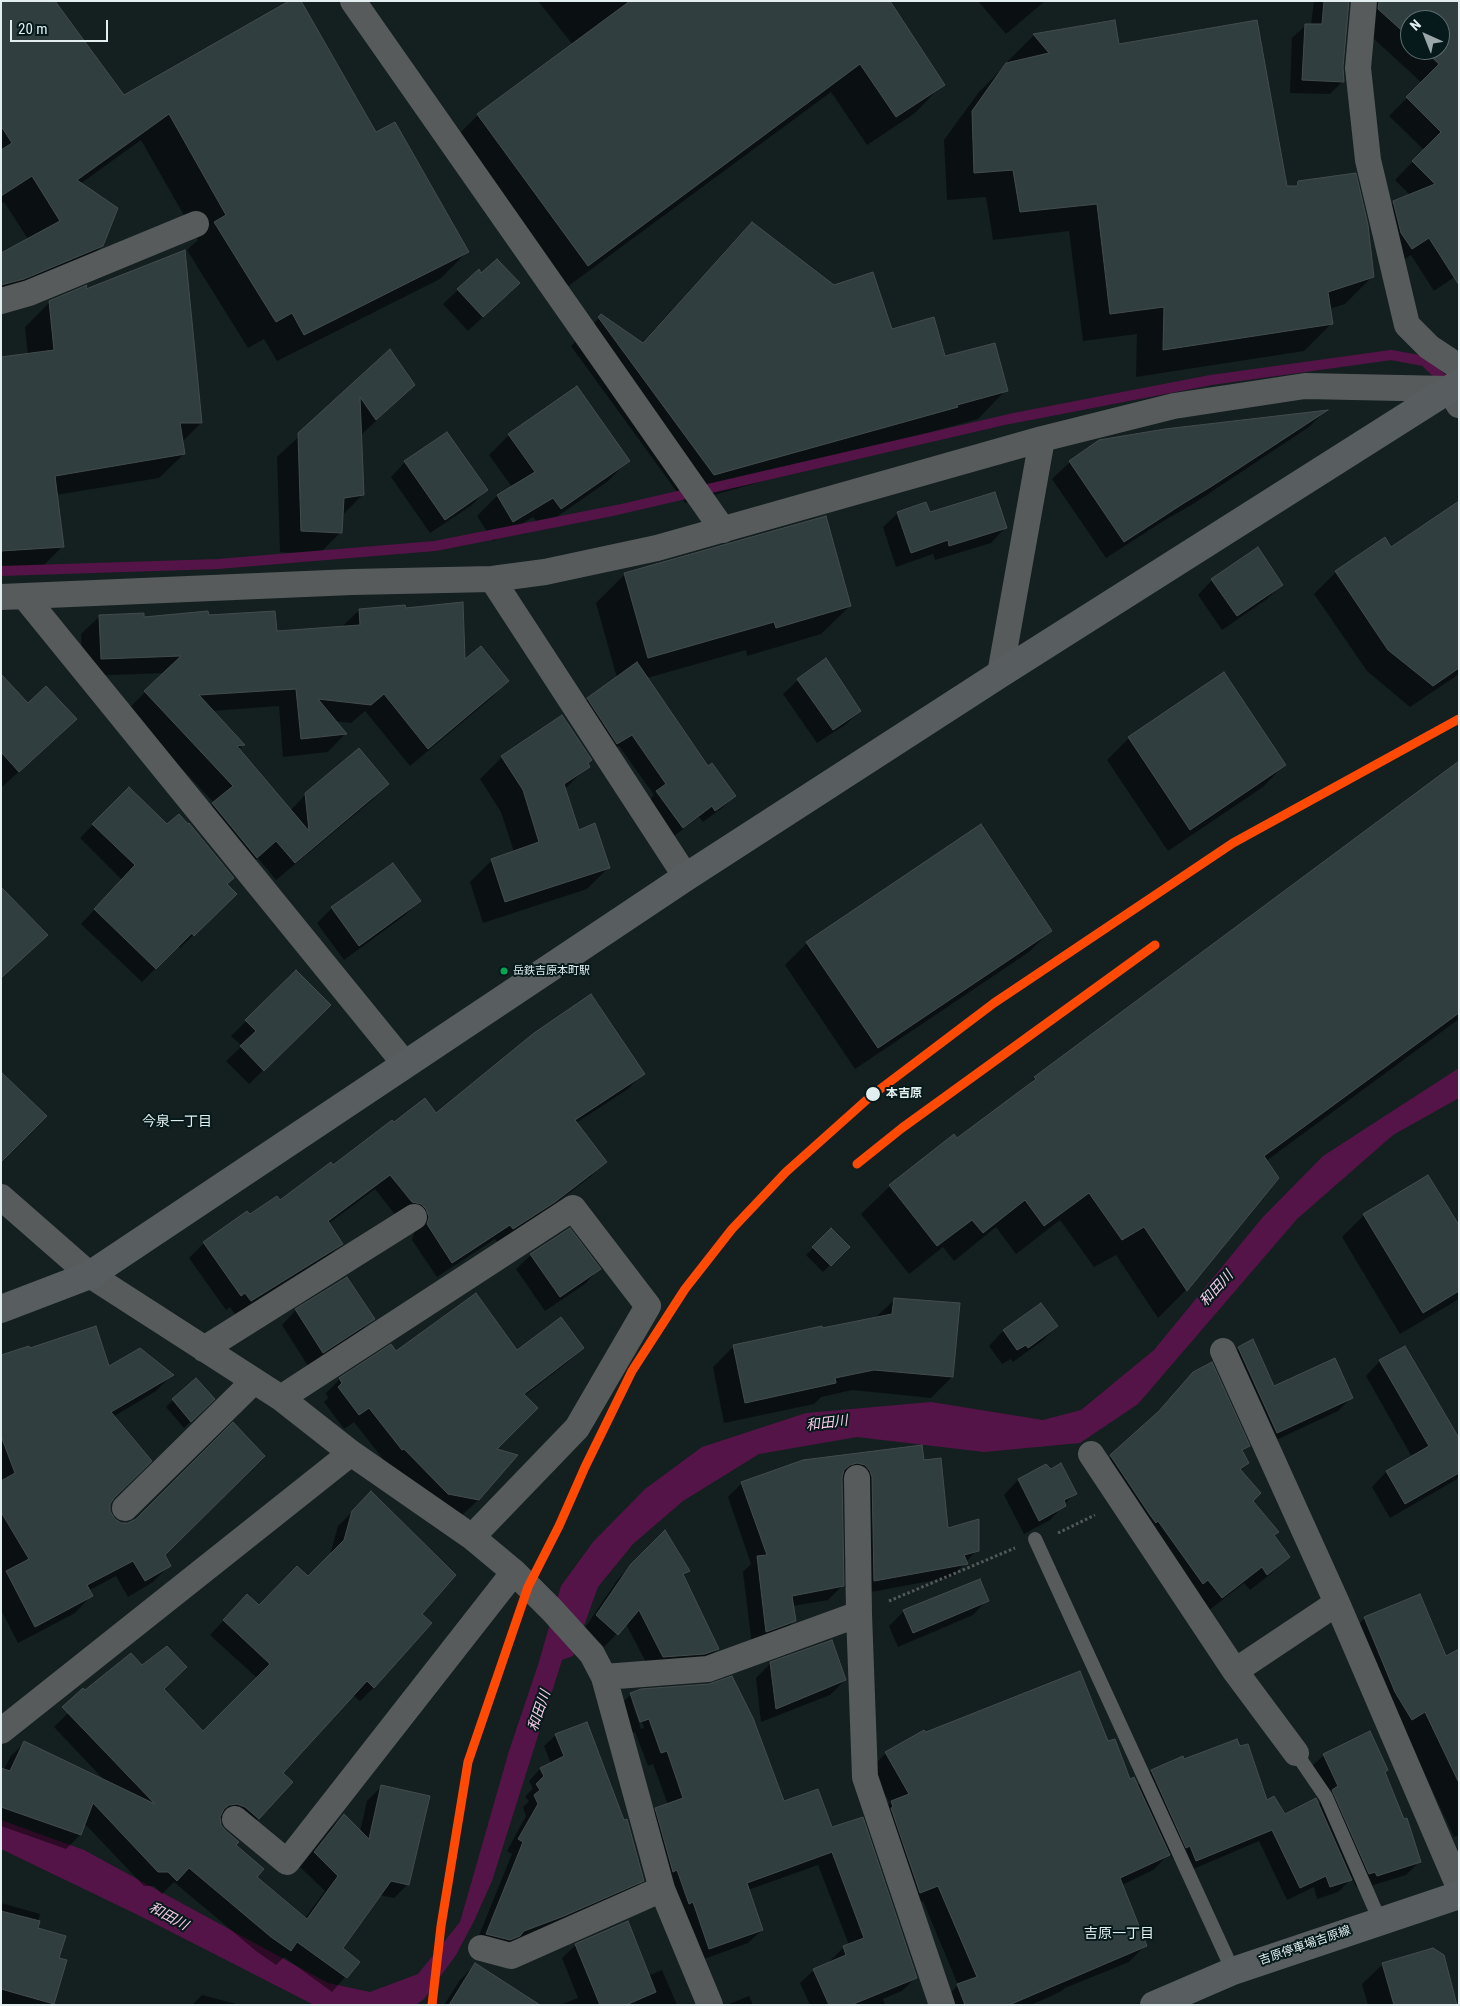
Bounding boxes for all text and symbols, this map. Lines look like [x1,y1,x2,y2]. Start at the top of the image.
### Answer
scale bar [12,10,110,42]
north arrow [1400,10,1450,60]
text: N [1407,16,1424,34]
text: 20 m [18,20,48,38]
place label: 岳鉄吉原本町駅 [513,964,590,978]
marker: 岳鉄吉原本町駅 [499,966,509,976]
marker: 本吉原 [864,1085,882,1103]
place label: 本吉原 [886,1087,922,1101]
district label: 今泉一丁目 [142,1114,212,1130]
water label: 和田川 [1197,1268,1237,1310]
water label: 和田川 [805,1413,849,1435]
water label: 和田川 [525,1688,555,1734]
water label: 和田川 [146,1899,190,1935]
street label: 吉原停車場吉原線 [1257,1924,1353,1968]
district label: 吉原一丁目 [1084,1926,1154,1942]

